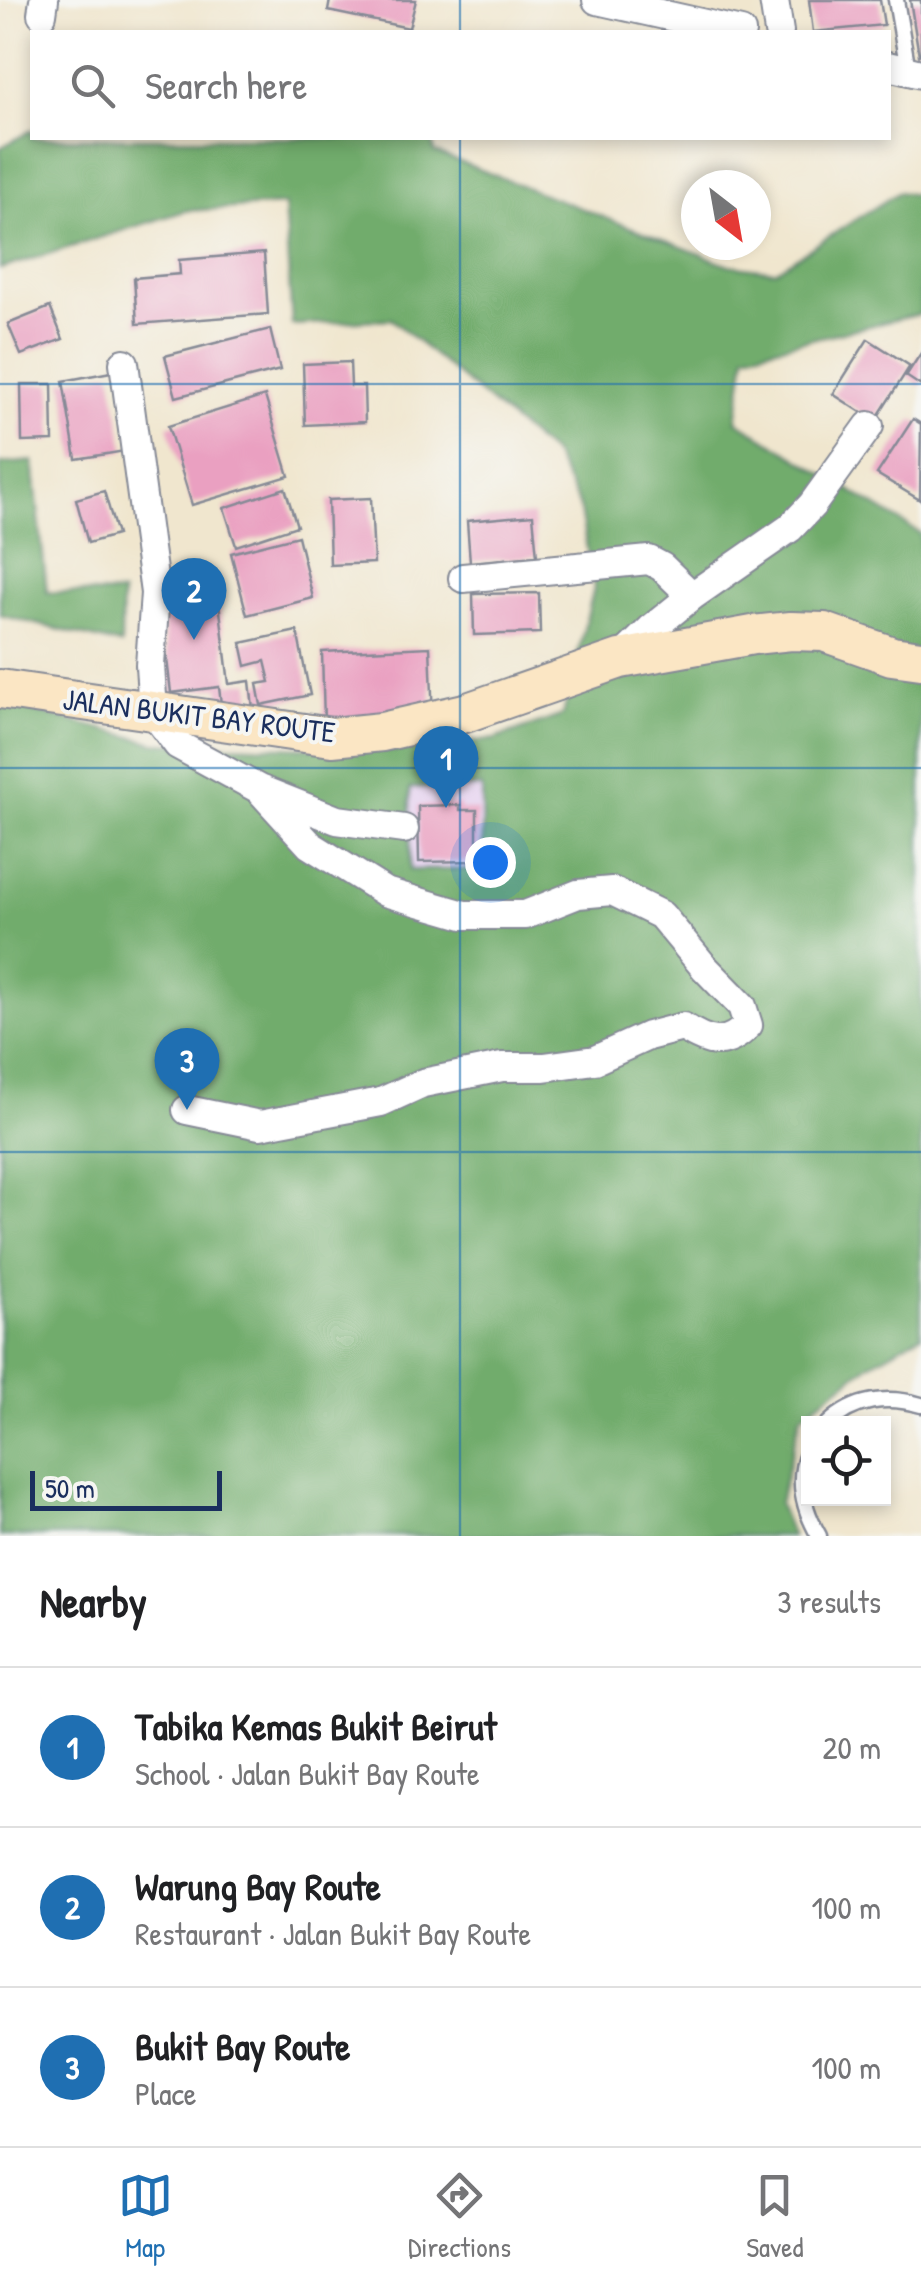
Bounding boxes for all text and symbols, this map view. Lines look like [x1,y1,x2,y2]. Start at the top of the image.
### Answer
search box [30,30,891,140]
icon: search [65,58,120,113]
text: Search here [145,59,307,111]
north arrow [681,170,771,260]
pin: 2 [162,558,226,640]
street label: JALAN BUKIT BAY ROUTE [61,678,337,752]
pin: 1 [414,726,478,808]
your location [465,837,516,888]
pin: 3 [154,1028,220,1110]
map controls [801,1416,891,1506]
button: locate [801,1416,891,1506]
scale bar [30,1466,222,1510]
text: 50 m [45,1469,95,1507]
text: Nearby [40,1573,147,1630]
text: 3 results [777,1580,881,1623]
text: Tabika Kemas Bukit Beirut [135,1700,497,1752]
text: 1 [67,1726,78,1769]
text: 20 m [823,1726,881,1769]
text: School · Jalan Bukit Bay Route [135,1752,480,1795]
text: Warung Bay Route [135,1860,381,1912]
text: 2 [65,1886,80,1929]
text: 100 m [812,1886,881,1929]
text: Restaurant · Jalan Bukit Bay Route [135,1912,531,1955]
text: Bukit Bay Route [135,2020,351,2072]
text: 3 [65,2046,80,2089]
text: 100 m [812,2046,881,2089]
text: Place [135,2072,197,2115]
tab: Map [118,2168,173,2266]
tab: Directions [408,2168,511,2266]
tab: Saved [746,2168,803,2266]

